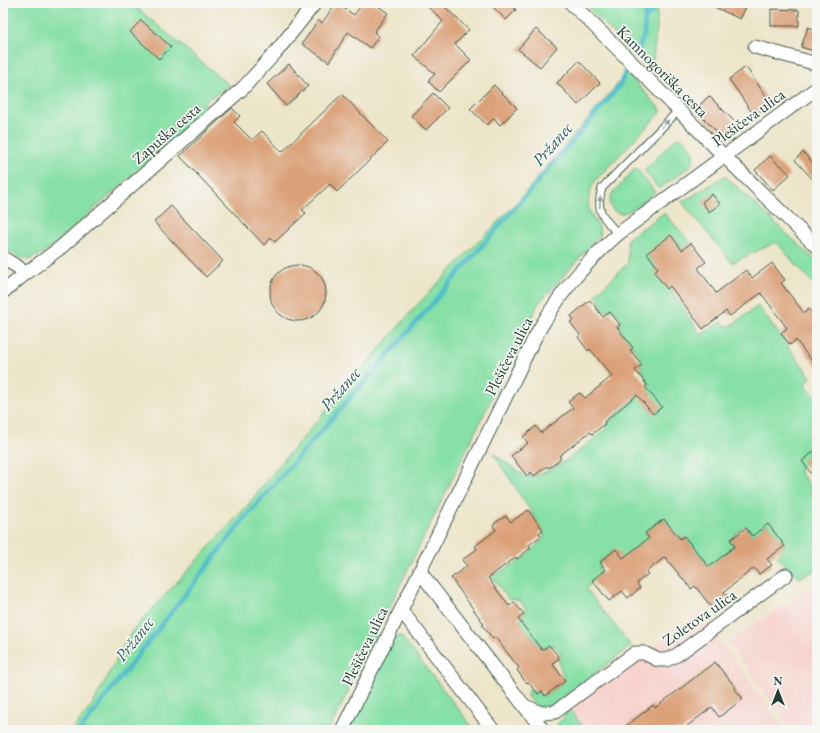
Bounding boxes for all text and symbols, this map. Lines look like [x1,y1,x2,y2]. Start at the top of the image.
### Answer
street label: Kamnogoriška cesta [612,21,713,122]
street label: Plešičeva ulica [707,83,790,151]
street label: Zapuška cesta [128,97,205,169]
water label: Pržanec [527,117,577,170]
one-way arrow [660,119,670,128]
one-way arrow [596,196,603,208]
street label: Plešičeva ulica [480,313,538,399]
water label: Pržanec [315,362,365,415]
street label: Zoletova ulica [658,584,741,650]
street label: Plešičeva ulica [336,603,393,689]
water label: Pržanec [110,612,159,666]
north arrow [758,671,798,711]
text: N [774,674,783,688]

